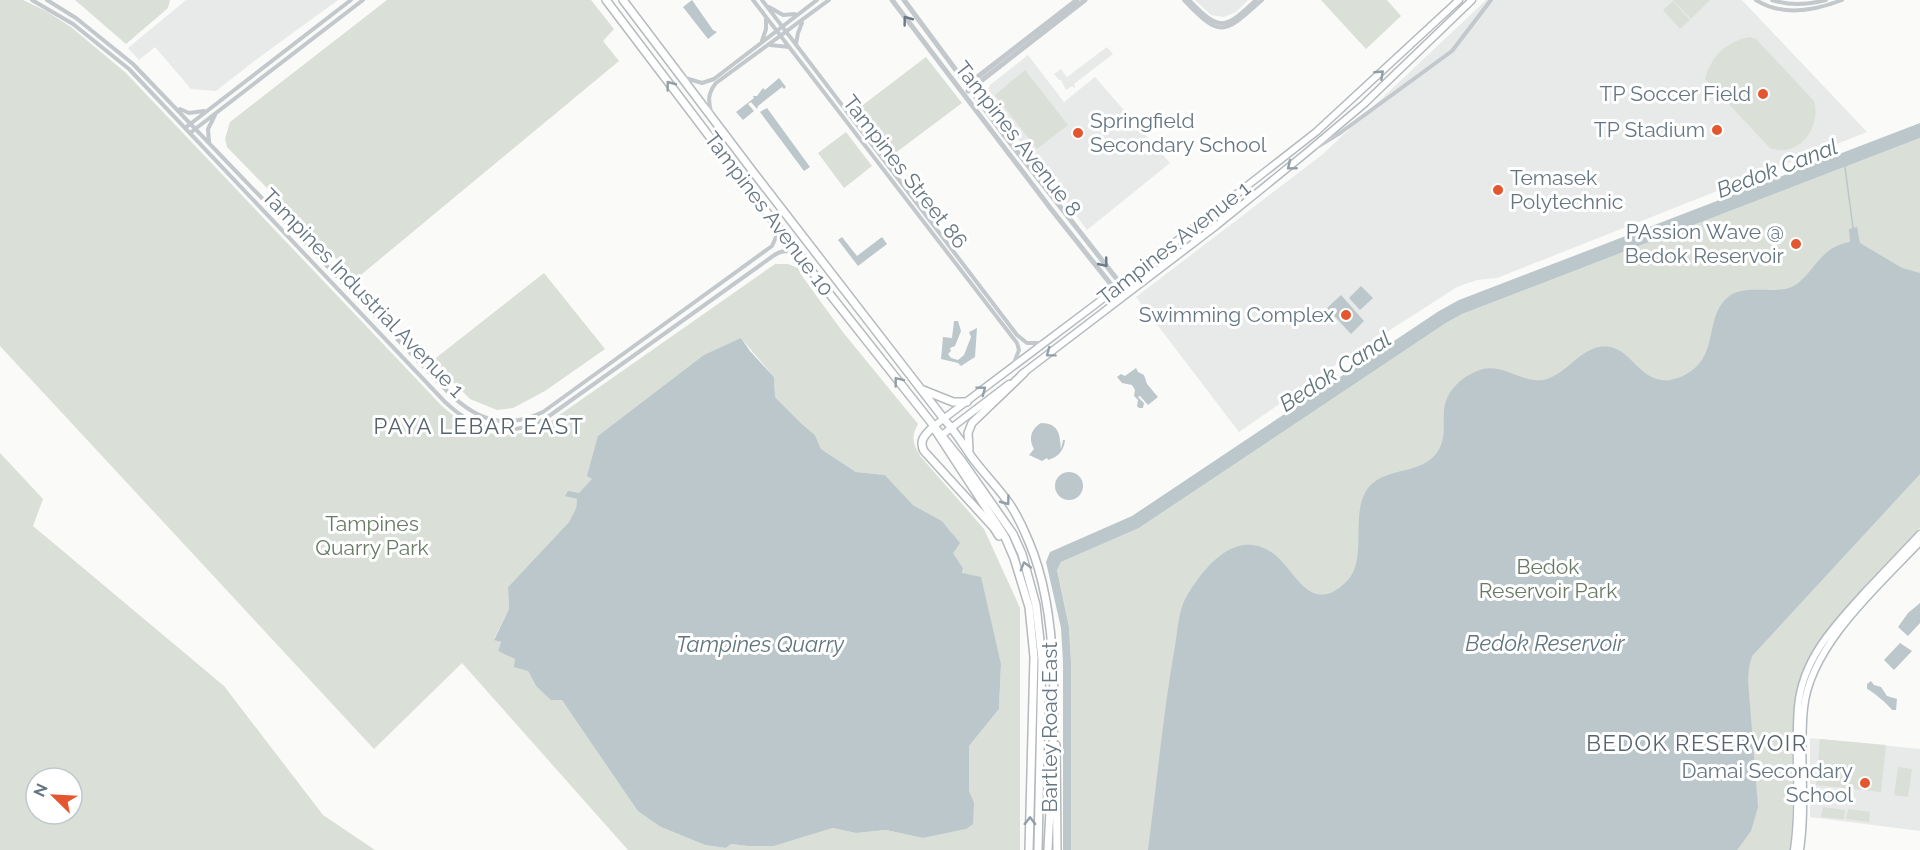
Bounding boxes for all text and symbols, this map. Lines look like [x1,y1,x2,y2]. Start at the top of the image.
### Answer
one-way arrow [903,15,914,26]
street label: Tampines Avenue 8 [950,56,1087,221]
one-way arrow [1373,70,1383,81]
one-way arrow [667,81,678,92]
place label: TP Soccer Field [1600,81,1751,106]
marker: TP Soccer Field [1756,87,1770,101]
street label: Tampines Street 86 [838,90,973,253]
place label: Springfield Secondary School [1090,108,1267,157]
place label: TP Stadium [1594,117,1705,142]
marker: TP Stadium [1710,123,1724,137]
marker: Springfield Secondary School [1071,126,1085,140]
street label: Tampines Avenue 10 [699,127,839,301]
water label: Bedok Canal [1713,133,1841,203]
one-way arrow [1287,158,1298,169]
place label: Temasek Polytechnic [1510,165,1623,214]
street label: Tampines Avenue 1 [1093,175,1255,310]
street label: Tampines Industrial Avenue 1 [257,183,470,402]
marker: Temasek Polytechnic [1491,183,1505,197]
place label: PAssion Wave @ Bedok Reservoir [1625,219,1785,268]
marker: PAssion Wave @ Bedok Reservoir [1789,237,1803,251]
one-way arrow [1097,256,1108,267]
place label: Swimming Complex [1139,302,1334,327]
marker: Swimming Complex [1339,308,1353,322]
water label: Bedok Canal [1274,325,1396,417]
one-way arrow [1046,345,1057,356]
one-way arrow [894,376,905,387]
one-way arrow [976,386,987,397]
district label: PAYA LEBAR EAST [374,413,584,439]
one-way arrow [999,494,1010,505]
park label: Tampines Quarry Park [315,511,429,560]
park label: Bedok Reservoir Park [1479,554,1617,603]
one-way arrow [1020,562,1033,572]
water label: Bedok Reservoir [1465,630,1626,656]
water label: Tampines Quarry [676,631,845,657]
street label: Bartley Road East [1037,642,1062,812]
district label: BEDOK RESERVOIR [1586,730,1808,756]
place label: Damai Secondary School [1681,758,1853,807]
north arrow [24,766,84,826]
marker: Damai Secondary School [1858,776,1872,790]
text: N [30,781,52,800]
one-way arrow [1023,817,1036,826]

